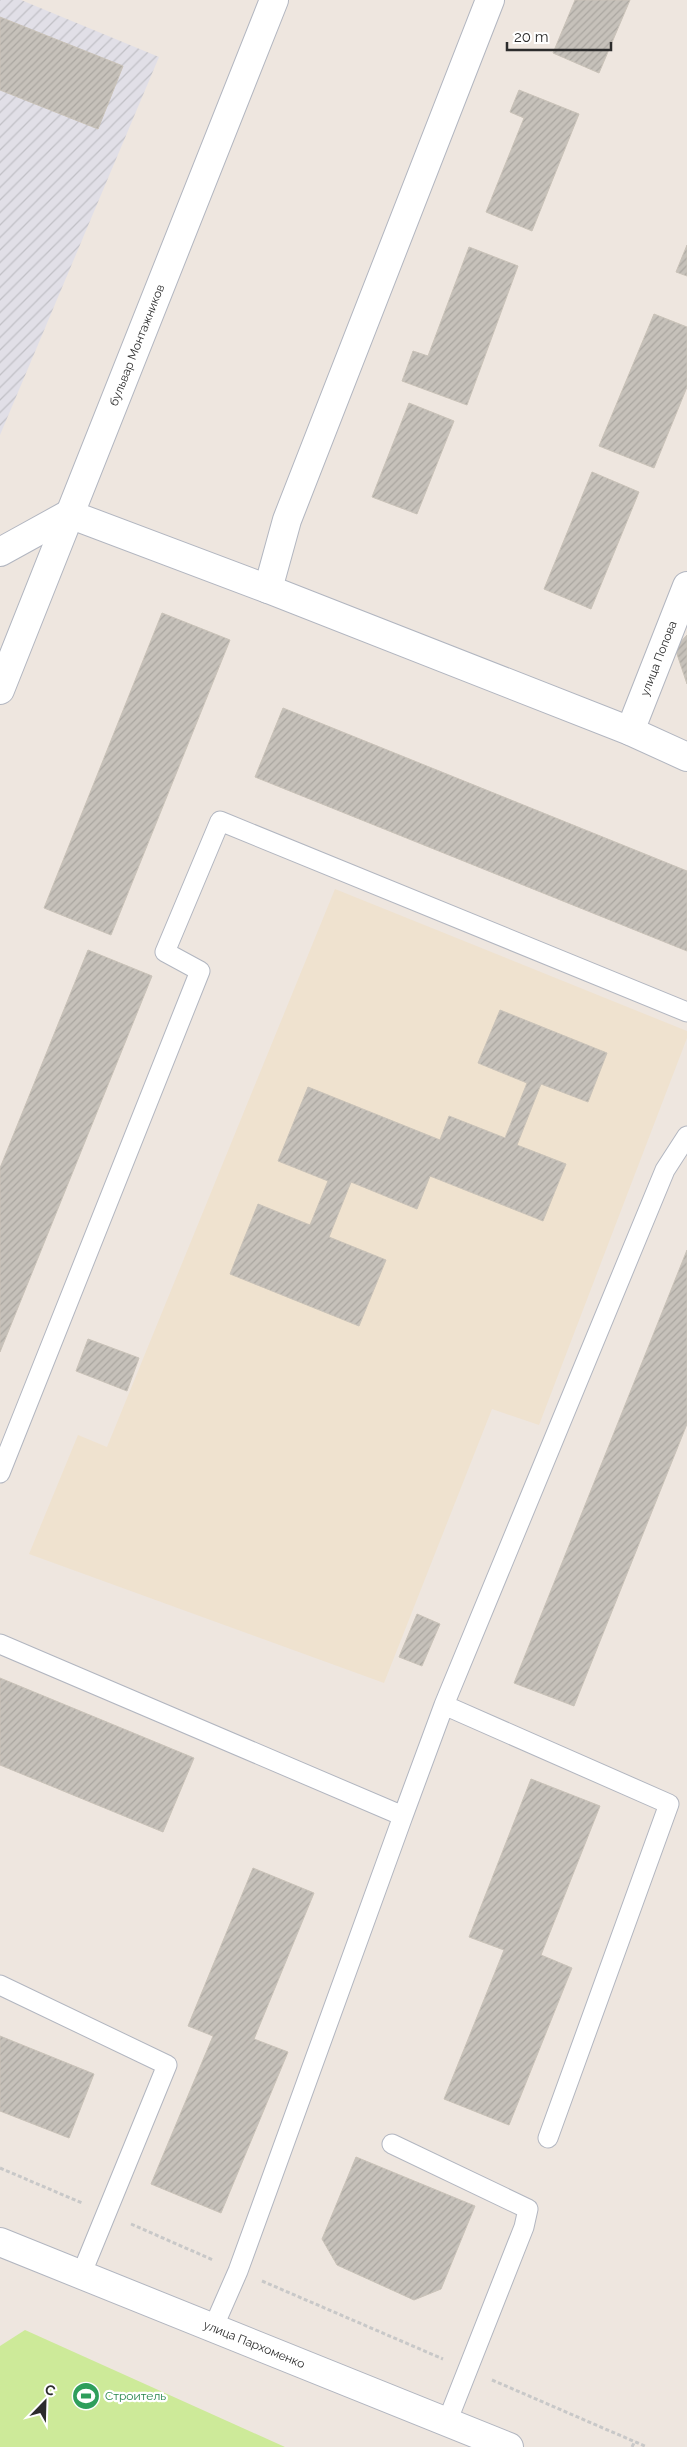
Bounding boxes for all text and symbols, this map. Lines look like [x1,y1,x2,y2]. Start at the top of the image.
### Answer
scale bar [507,20,611,52]
text: 20 m [514,28,549,46]
street label: бульвар Монтажников [106,282,167,408]
street label: улица Попова [637,619,680,698]
street label: улица Пархоменко [201,2318,307,2371]
north arrow [20,2377,70,2427]
text: С [43,2381,58,2399]
sports icon: Строитель [71,2381,101,2411]
place label: Строитель [105,2389,166,2403]

